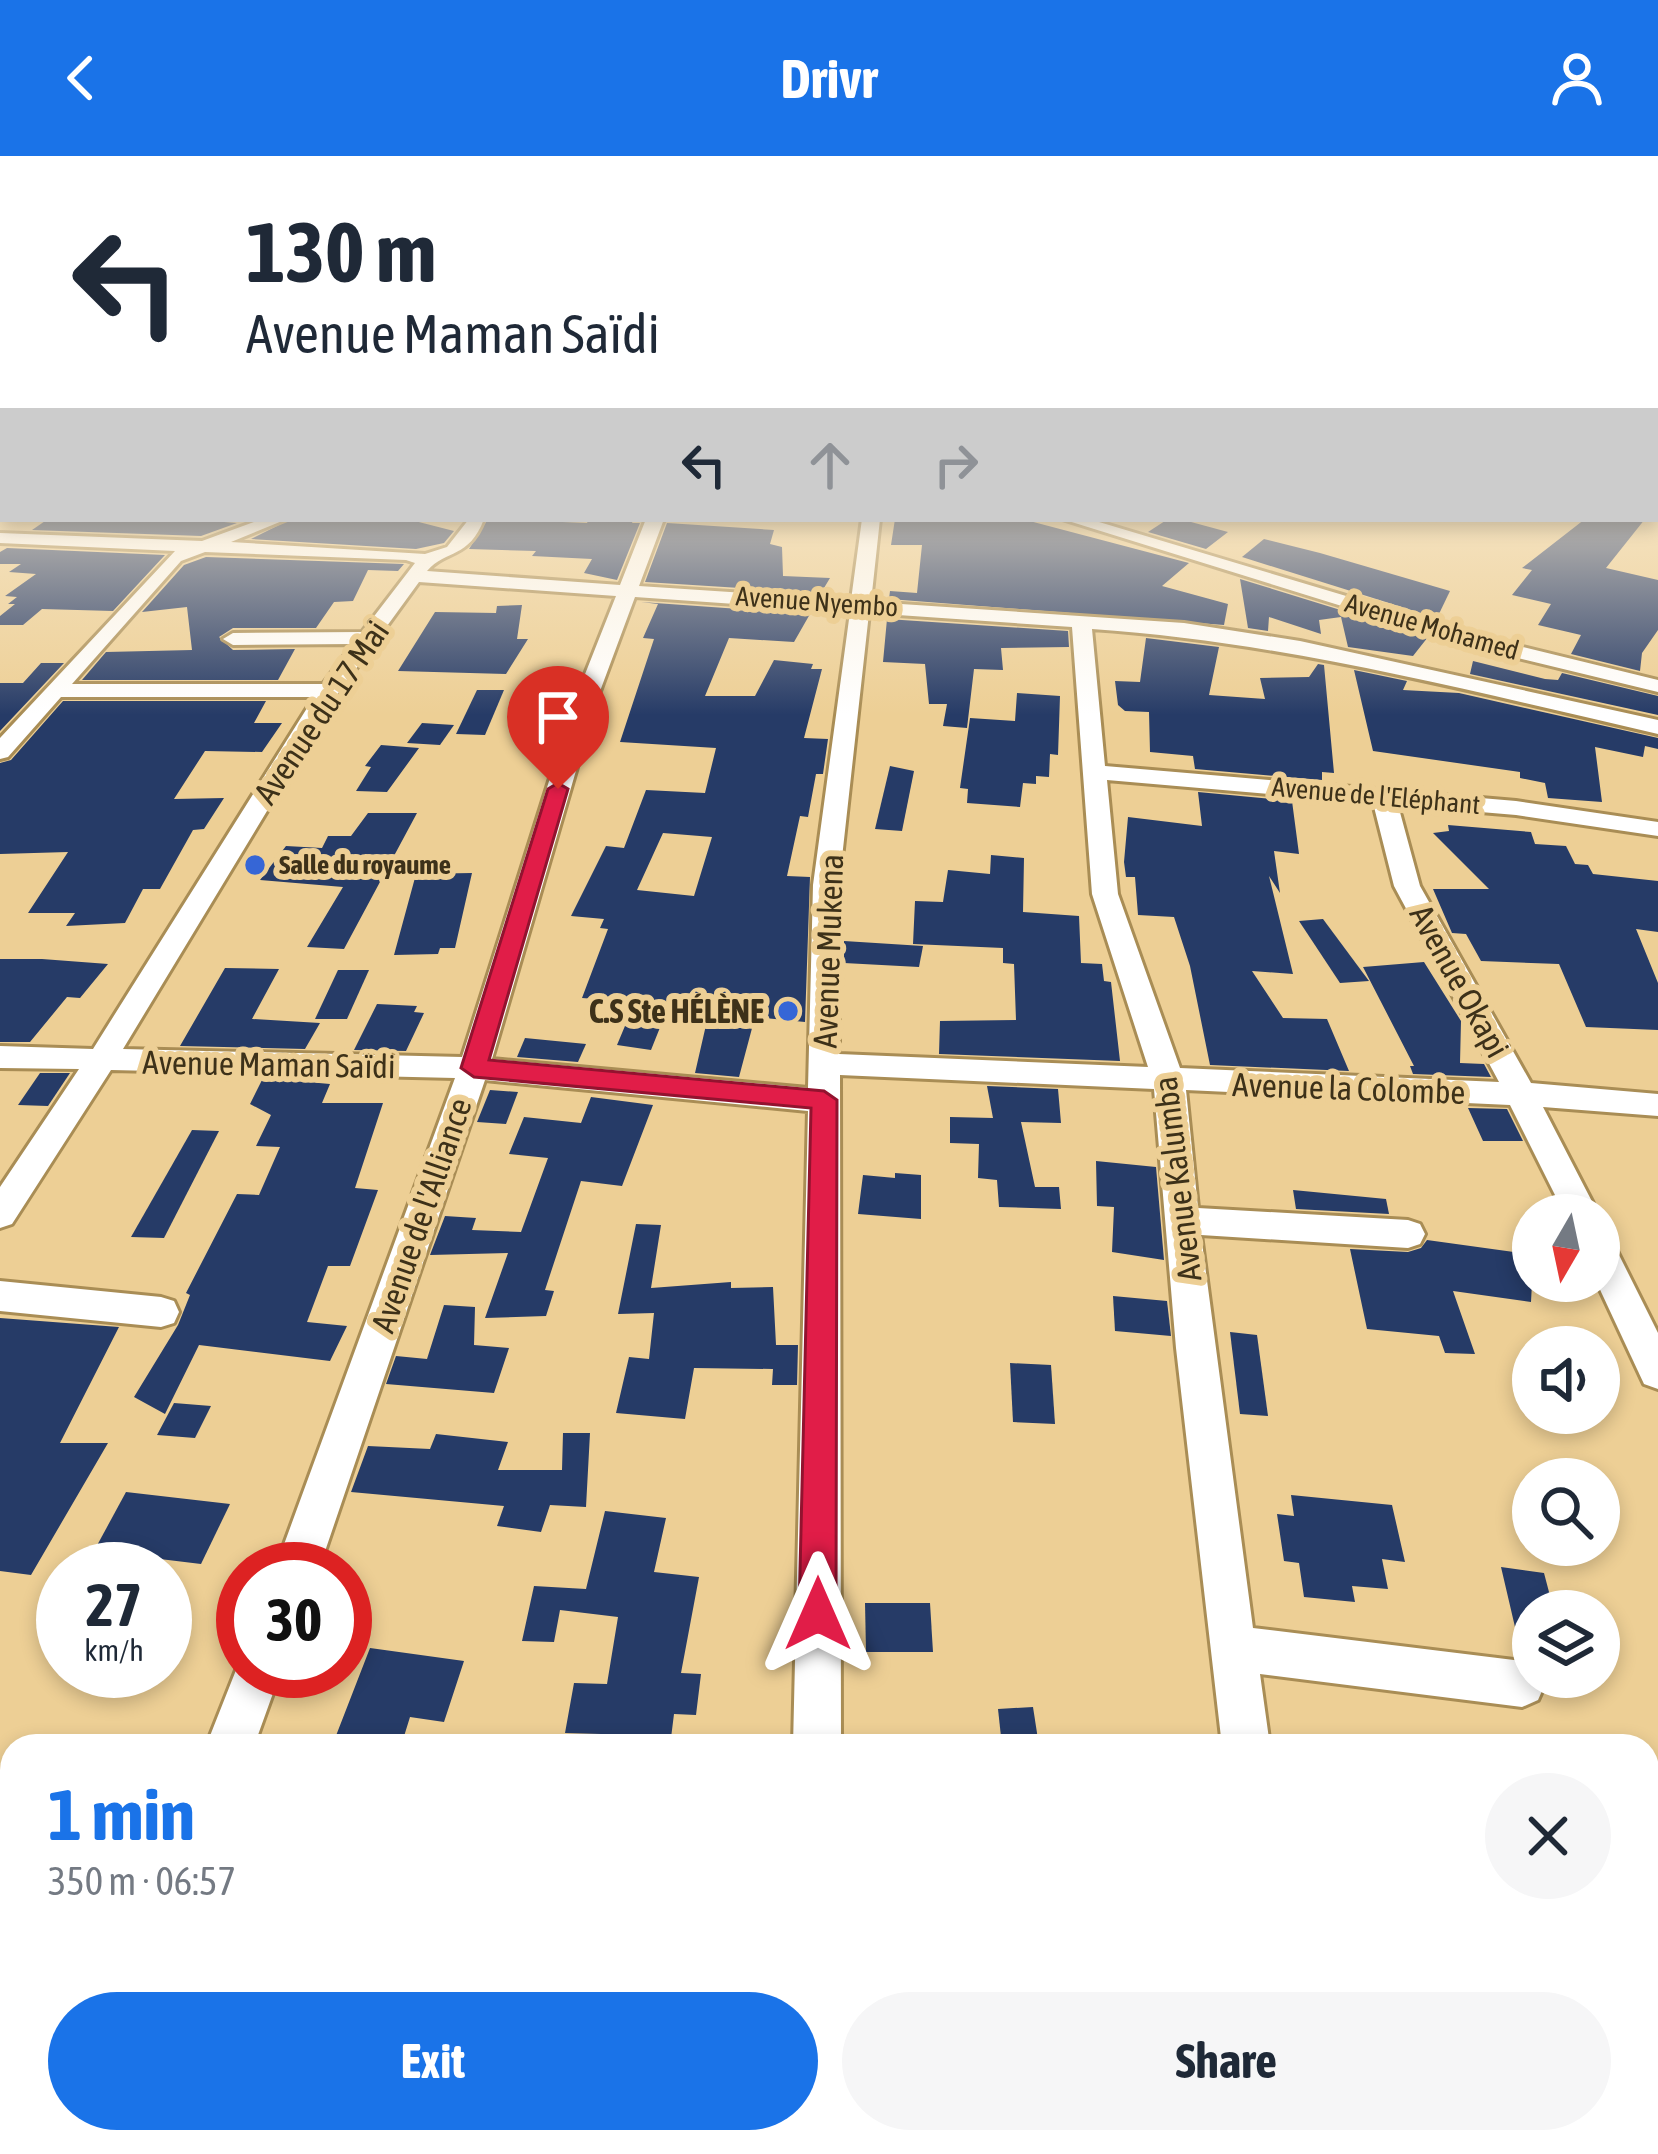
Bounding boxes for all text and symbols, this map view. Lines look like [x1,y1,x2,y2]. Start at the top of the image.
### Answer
icon: back [48,45,114,111]
icon: person [1544,45,1610,111]
text: Drivr [781,48,877,109]
icon: left [48,204,204,360]
text: 130 m [246,204,436,300]
text: Avenue Maman Saïdi [246,303,660,364]
icon: left [671,432,737,498]
icon: ahead [797,432,863,498]
icon: right [923,432,989,498]
street label: Avenue Nyembo [735,580,899,623]
street label: Avenue Mohamed [1342,587,1523,666]
street label: Avenue du 17 Mai [246,613,396,811]
pin [507,666,609,789]
icon: arrive [525,684,591,750]
street label: Avenue de l'Eléphant [1271,771,1482,820]
place label: Salle du royaume [279,849,451,880]
marker: Salle du royaume [242,852,268,878]
street label: Avenue Mukena [806,853,850,1049]
street label: Avenue Okapi [1403,898,1517,1064]
place label: C.S Ste HÉLÈNE [589,992,764,1030]
marker: C.S Ste HÉLÈNE [775,998,801,1024]
street label: Avenue Maman Saïdi [142,1043,396,1085]
street label: Avenue la Colombe [1232,1065,1466,1111]
street label: Avenue Kalumba [1146,1074,1208,1284]
street label: Avenue de l'Alliance [363,1093,479,1337]
north arrow [1512,1194,1620,1302]
map controls [1512,1194,1620,1698]
button: sound [1512,1326,1620,1434]
button: search [1512,1458,1620,1566]
speed limit sign: 30 [216,1542,372,1698]
position arrow [755,1551,881,1677]
text: 27 [86,1570,142,1639]
button: layers [1512,1590,1620,1698]
text: km/h [84,1633,144,1667]
text: 1 min [48,1773,195,1855]
button: close [1485,1773,1611,1899]
text: 350 m · 06:57 [48,1859,236,1903]
button: Exit [48,1992,818,2130]
button: Share [842,1992,1611,2130]

